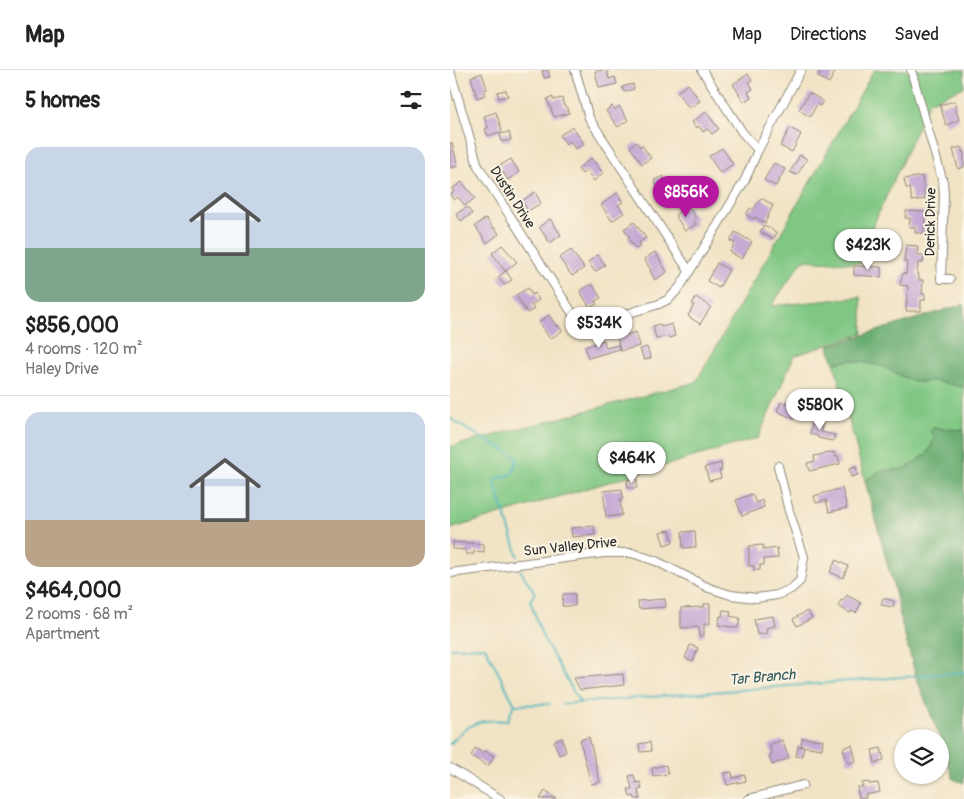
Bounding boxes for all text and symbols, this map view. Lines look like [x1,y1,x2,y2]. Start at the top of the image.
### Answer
text: Map [25,20,65,49]
text: Map [732,23,762,46]
text: Directions [790,23,866,46]
text: Saved [894,23,939,46]
icon: filters [397,86,425,114]
text: 5 homes [25,87,100,114]
street label: Dustin Drive [486,163,539,232]
pin: $856K [651,176,721,218]
icon: home [180,179,270,269]
text: $856K [664,182,708,202]
street label: Derick Drive [921,187,940,257]
pin: $423K [833,228,903,271]
text: $423K [846,235,891,255]
pin: $534K [564,306,634,349]
text: $856,000 [25,312,119,339]
text: $534K [576,313,622,333]
text: 4 rooms · 120 m² [25,339,142,359]
text: Haley Drive [25,359,99,379]
pin: $580K [785,388,855,431]
text: $580K [797,395,843,415]
pin: $464K [597,442,667,484]
icon: home [180,445,270,535]
text: $464K [609,448,655,468]
street label: Sun Valley Drive [523,533,618,560]
text: $464,000 [25,577,121,604]
text: 2 rooms · 68 m² [25,604,133,624]
text: Apartment [25,624,100,644]
water label: Tar Branch [728,665,797,690]
map controls [894,729,949,784]
button: layers [894,729,949,784]

